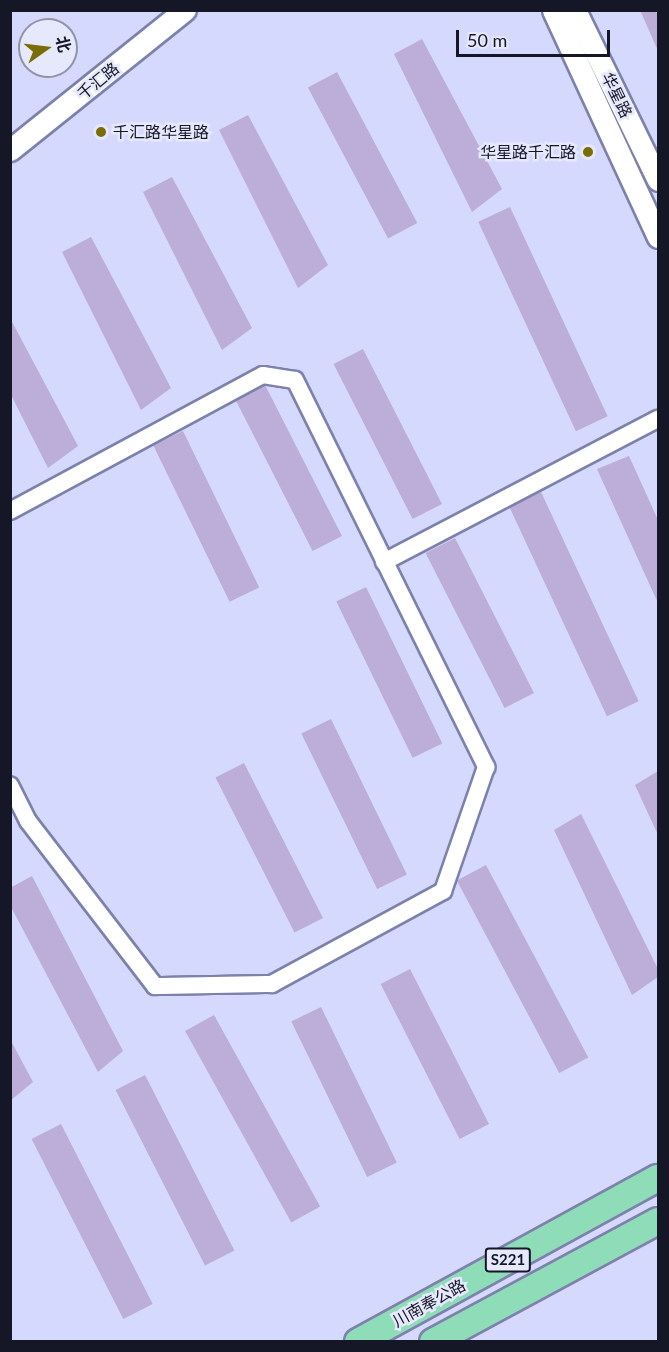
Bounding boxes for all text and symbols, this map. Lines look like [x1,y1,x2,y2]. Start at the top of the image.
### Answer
north arrow [18,18,78,78]
scale bar [459,18,614,56]
text: 50 m [467,29,507,51]
text: 北 [53,34,75,54]
street label: 千汇路 [73,58,123,104]
street label: 华星路 [598,69,636,121]
place label: 千汇路华星路 [113,122,209,142]
marker: 千汇路华星路 [94,125,108,139]
place label: 华星路千汇路 [480,142,576,162]
marker: 华星路千汇路 [581,145,595,159]
road number: S221 [484,1248,532,1272]
street label: 川南奉公路 [389,1275,469,1331]

